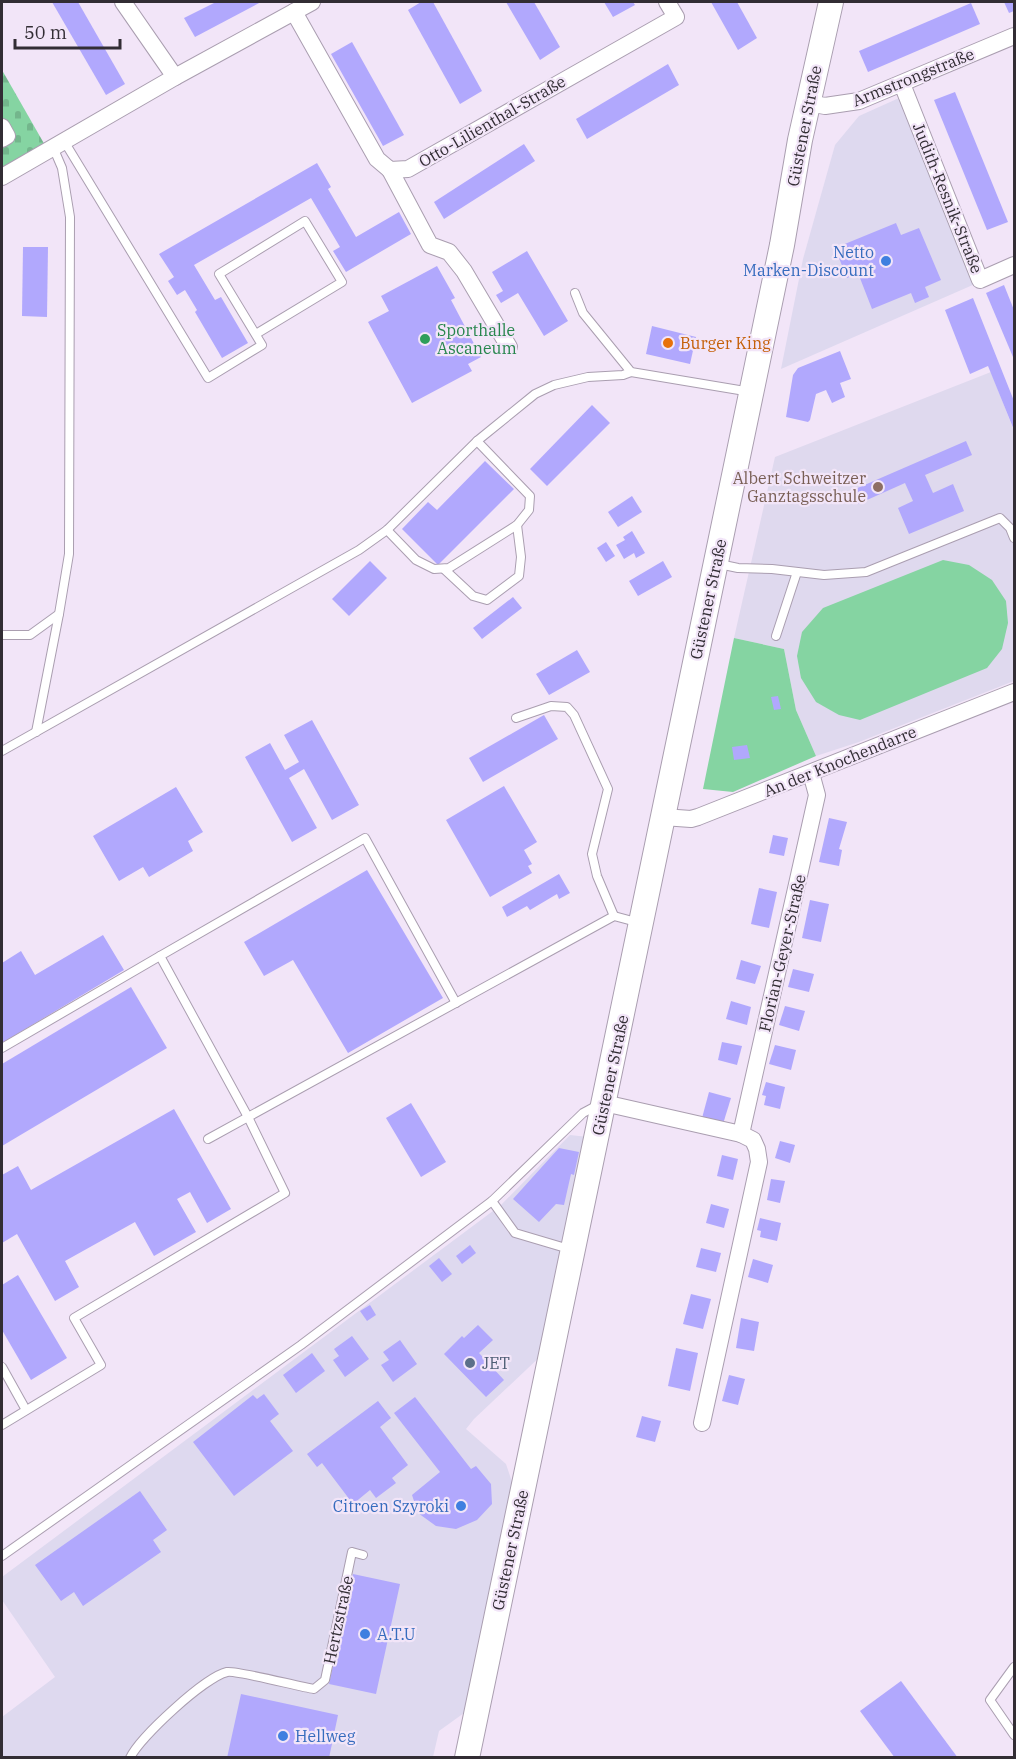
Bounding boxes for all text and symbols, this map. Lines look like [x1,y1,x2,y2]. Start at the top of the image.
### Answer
scale bar [15,12,120,50]
text: 50 m [24,21,67,44]
street label: Armstrongstraße [849,43,977,111]
street label: Güstener Straße [782,64,826,188]
street label: Otto-Lilienthal-Straße [415,71,569,171]
street label: Judith-Resnik-Straße [909,120,987,276]
place label: Netto Marken-Discount [743,242,874,280]
marker: Netto Marken-Discount [879,254,893,268]
place label: Sporthalle Ascaneum [437,320,517,358]
marker: Sporthalle Ascaneum [418,332,432,346]
place label: Burger King [680,333,771,353]
marker: Burger King [661,336,675,350]
place label: Albert Schweitzer Ganztagsschule [733,468,866,506]
marker: Albert Schweitzer Ganztagsschule [871,480,885,494]
street label: Güstener Straße [685,537,731,661]
street label: An der Knochendarre [761,721,919,801]
street label: Florian-Geyer-Straße [754,872,810,1034]
street label: Güstener Straße [587,1013,633,1137]
place label: JET [482,1353,510,1373]
marker: JET [463,1356,477,1370]
street label: Güstener Straße [487,1488,533,1612]
place label: Citroen Szyroki [333,1496,449,1516]
marker: Citroen Szyroki [454,1499,468,1513]
street label: Hertzstraße [319,1574,357,1666]
place label: A.T.U [377,1624,416,1644]
marker: A.T.U [358,1627,372,1641]
place label: Hellweg [295,1726,356,1746]
marker: Hellweg [276,1729,290,1743]

